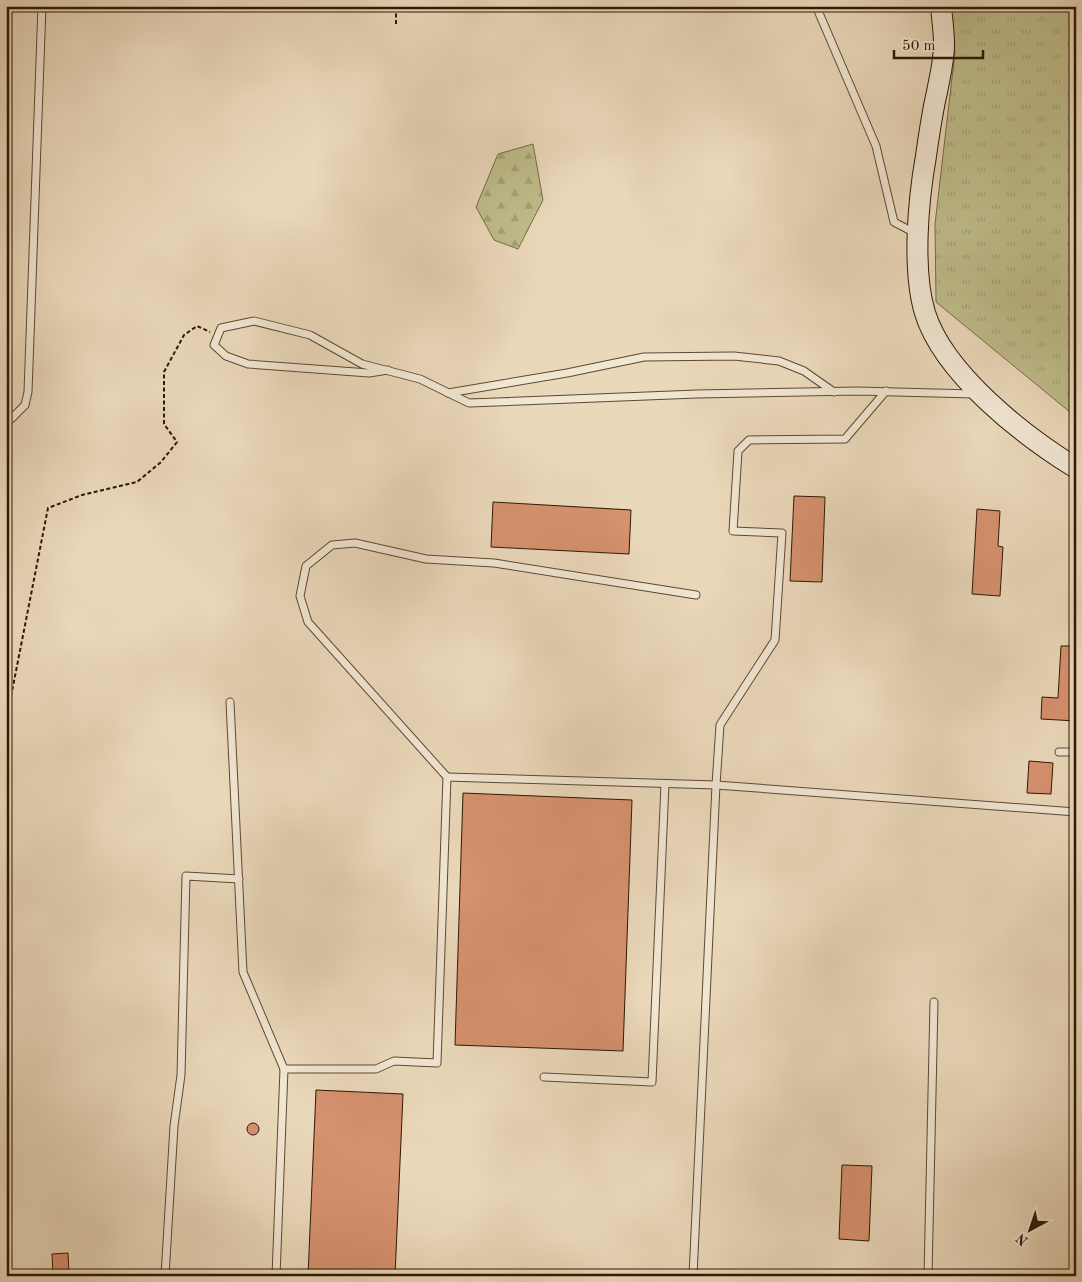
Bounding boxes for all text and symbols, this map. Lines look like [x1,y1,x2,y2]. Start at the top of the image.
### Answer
scale bar [894,28,983,60]
text: 50 m [902,39,936,54]
north arrow [1004,1204,1054,1254]
text: N [1013,1230,1031,1248]

